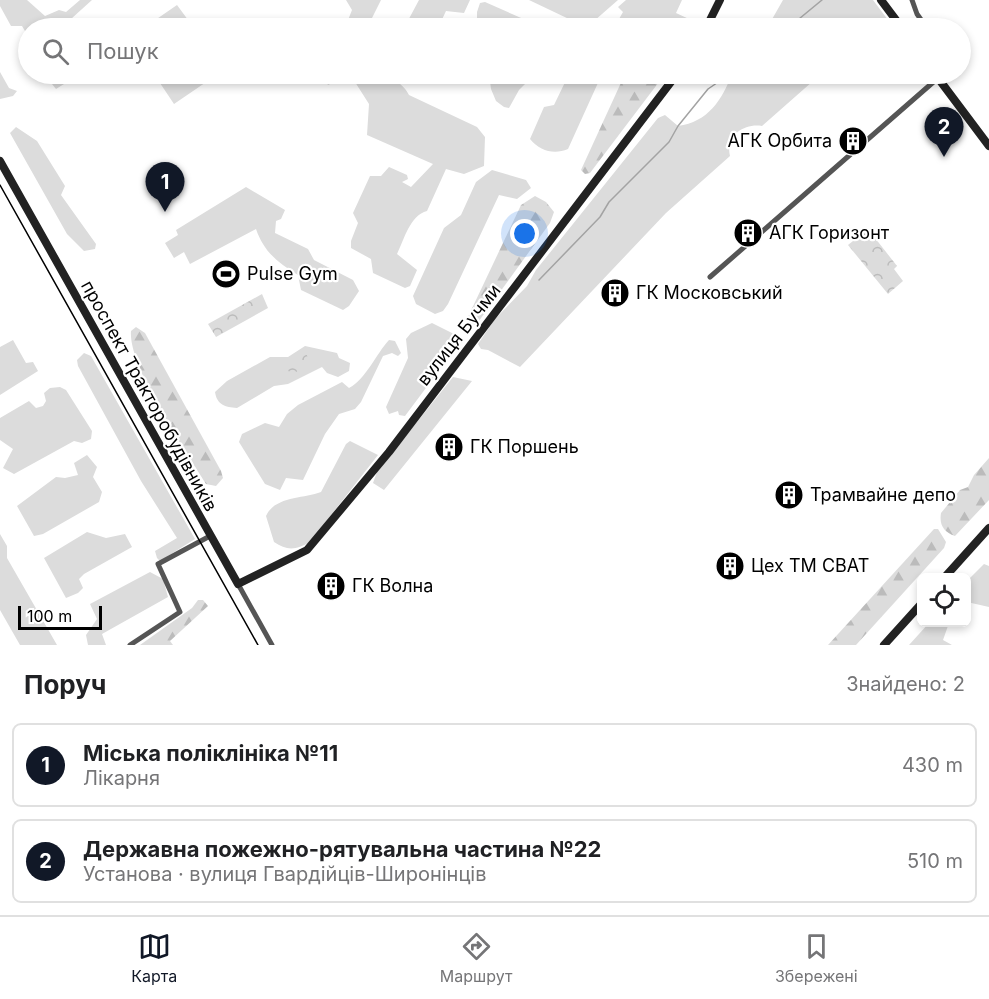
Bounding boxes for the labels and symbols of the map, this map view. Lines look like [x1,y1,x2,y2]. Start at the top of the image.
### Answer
pin: 2 [924,108,964,157]
building icon: АГК Орбита [837,125,869,157]
place label: АГК Орбита [727,130,832,151]
pin: 1 [146,162,184,212]
building icon: АГК Горизонт [732,217,764,249]
your location [510,219,539,248]
place label: АГК Горизонт [769,222,890,243]
sports icon: Pulse Gym [210,258,242,290]
place label: Pulse Gym [247,263,338,284]
street label: проспект Тракторобудівників [77,277,222,515]
building icon: ГК Московський [599,277,631,309]
street label: вулиця Бучми [413,280,505,390]
place label: ГК Московський [636,282,783,303]
building icon: ГК Поршень [433,431,465,463]
place label: ГК Поршень [470,436,579,457]
building icon: Трамвайне депо [773,479,805,511]
place label: Трамвайне депо [810,484,956,505]
building icon: Цех ТМ СВАТ [714,550,746,582]
place label: Цех ТМ СВАТ [751,555,869,576]
building icon: ГК Волна [315,570,347,602]
place label: ГК Волна [352,575,433,596]
scale bar [18,603,102,630]

